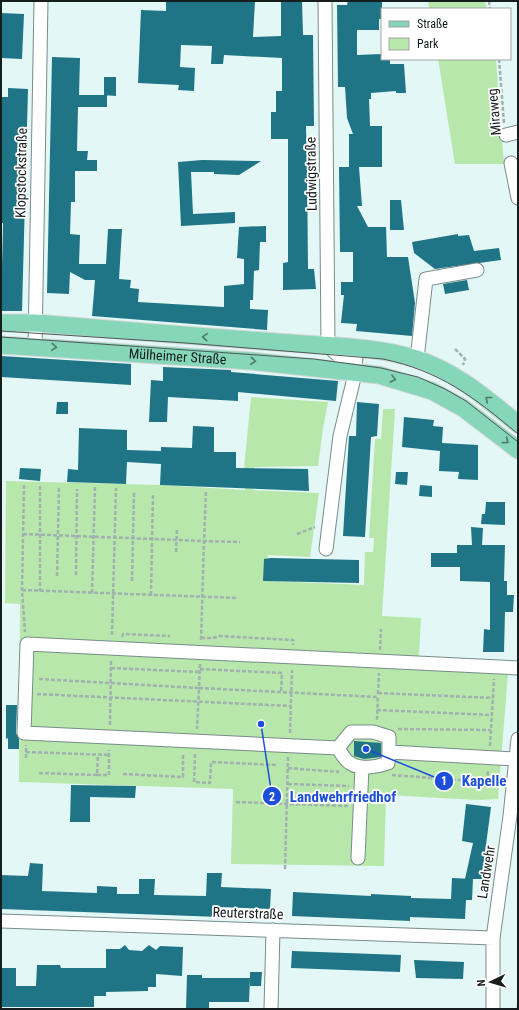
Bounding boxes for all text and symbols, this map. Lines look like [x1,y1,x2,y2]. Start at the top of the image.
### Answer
legend [381,8,511,60]
text: Straße [417,17,448,31]
text: Park [417,37,439,51]
street label: Miraweg [484,88,504,136]
street label: Klopstockstraße [12,127,30,218]
street label: Ludwigstraße [302,136,320,211]
one-way arrow [202,332,208,341]
one-way arrow [51,343,57,352]
street label: Mülheimer Straße [128,345,227,367]
one-way arrow [250,357,256,366]
one-way arrow [389,374,396,383]
one-way arrow [485,397,492,404]
one-way arrow [501,436,508,443]
callout: Kapelle [434,768,514,795]
text: Kapelle [462,772,506,790]
text: 1 [441,774,447,788]
callout: Landwehrfriedhof [262,783,405,810]
text: Landwehrfriedhof [290,788,396,806]
text: 2 [269,790,275,804]
street label: Landwehr [474,844,498,900]
street label: Reuterstraße [212,904,284,922]
north arrow [471,962,511,1002]
text: N [475,979,488,987]

